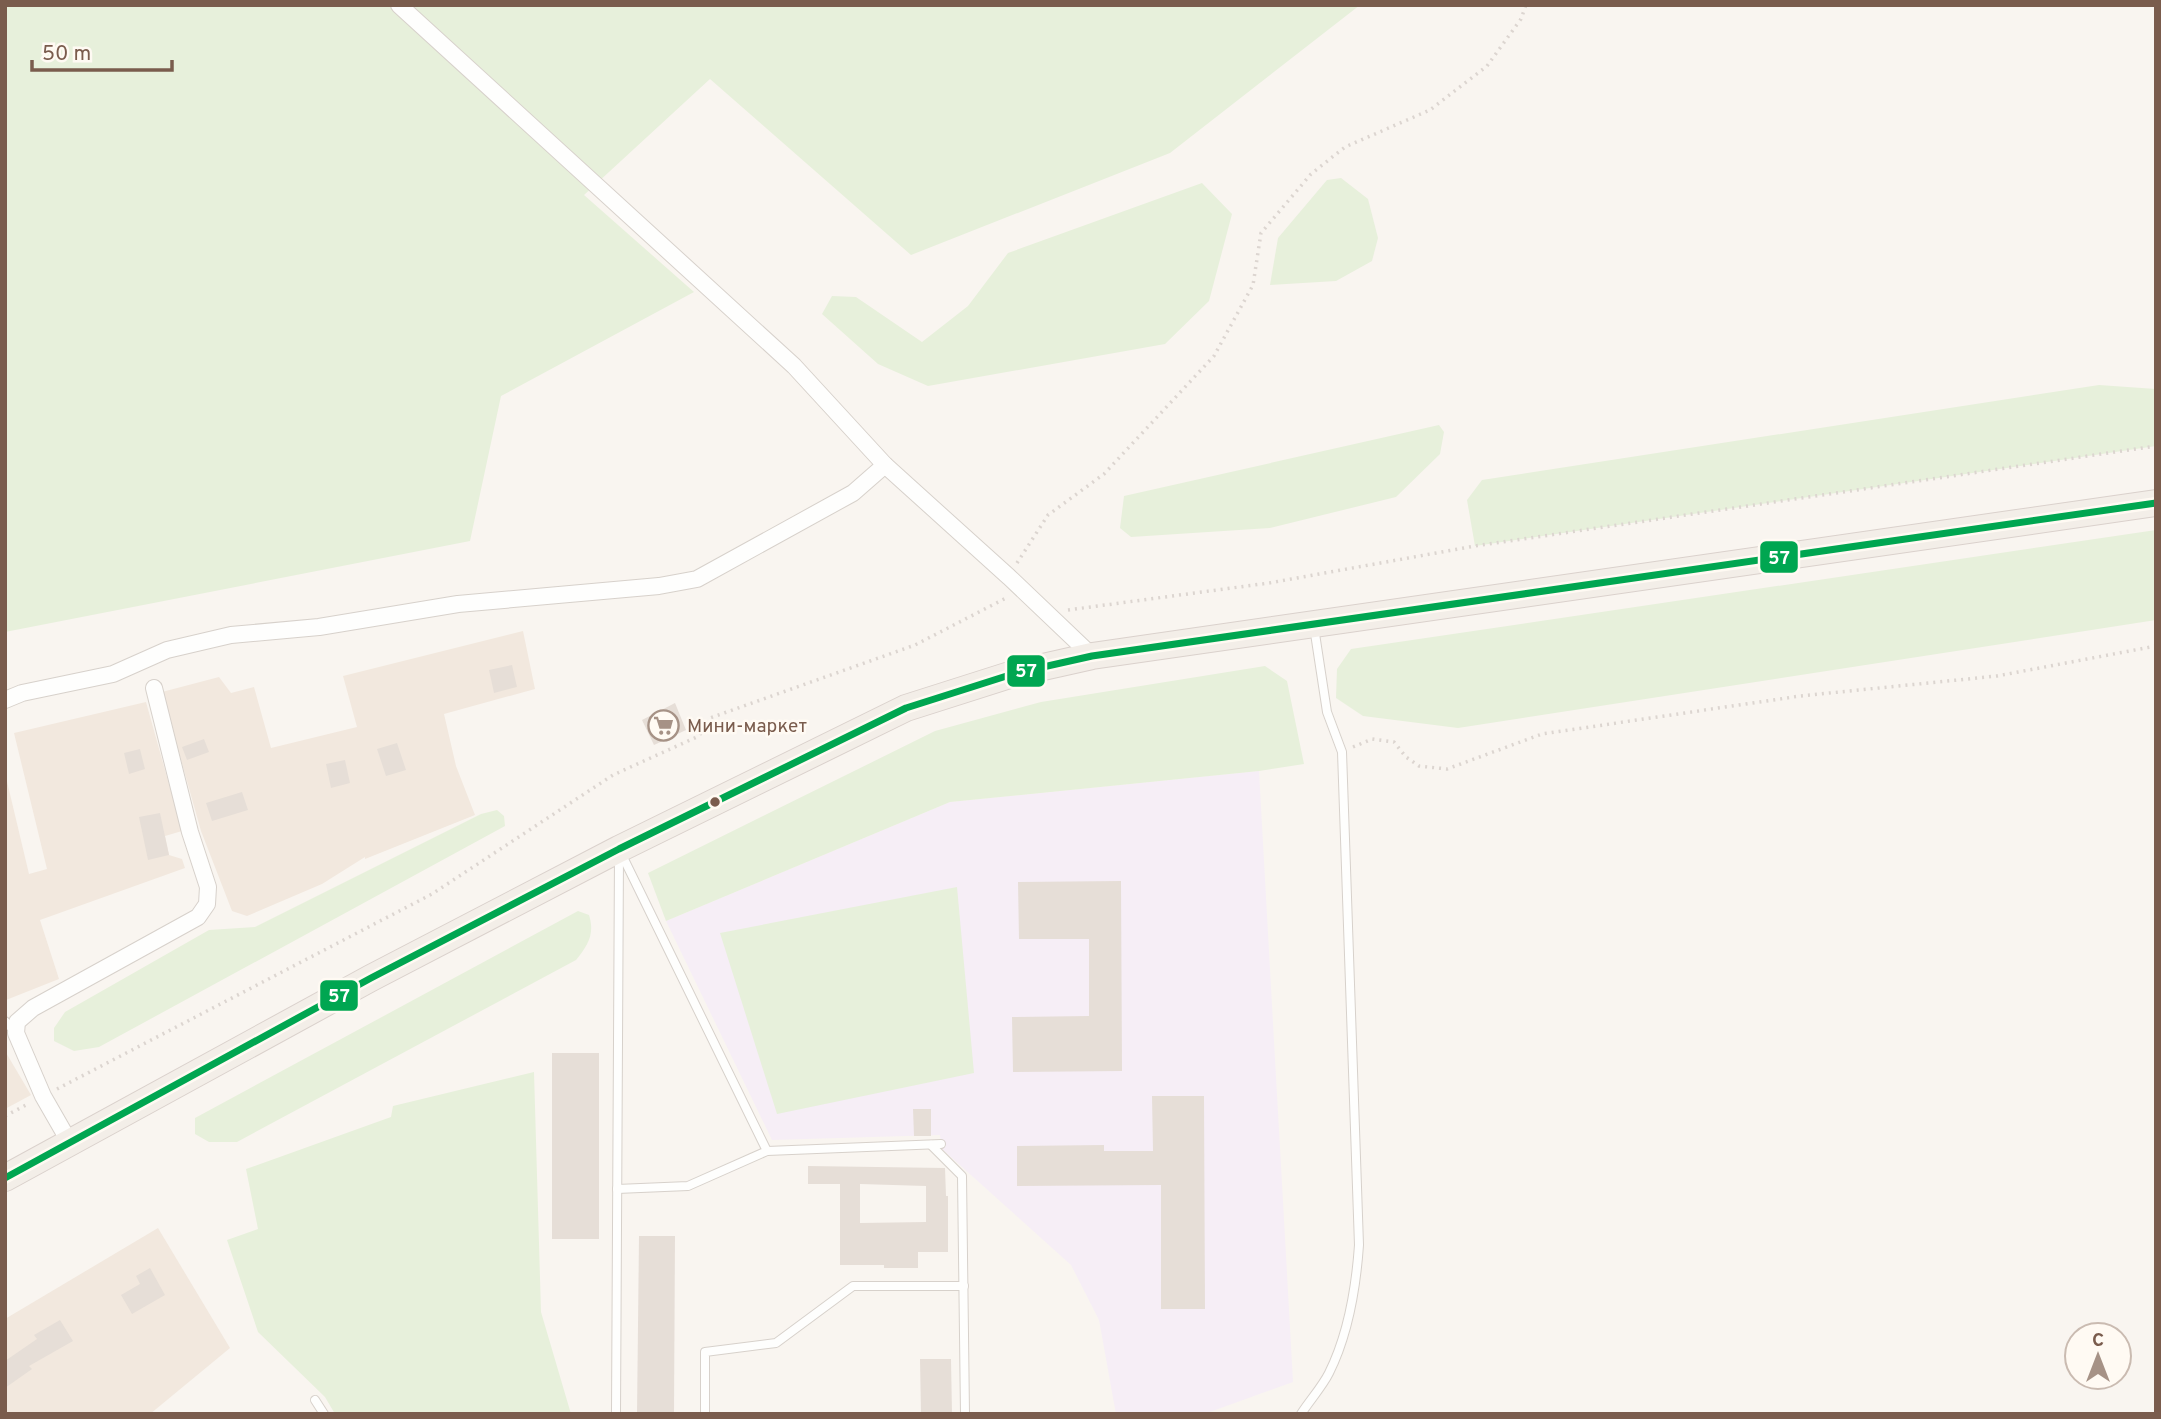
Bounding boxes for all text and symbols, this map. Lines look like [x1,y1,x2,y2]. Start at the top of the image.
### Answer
scale bar [32,28,172,72]
text: 50 m [42,41,91,68]
line badge: 57 [1759,540,1799,574]
text: 57 [1768,547,1790,571]
line badge: 57 [1006,654,1046,688]
text: 57 [1015,660,1037,684]
supermarket icon: Мини-маркет [647,708,681,742]
place label: Мини-маркет [687,715,807,739]
unlabelled marker [708,795,722,809]
line badge: 57 [319,979,359,1012]
text: 57 [328,985,350,1009]
north arrow [2063,1321,2133,1391]
text: С [2092,1329,2104,1353]

